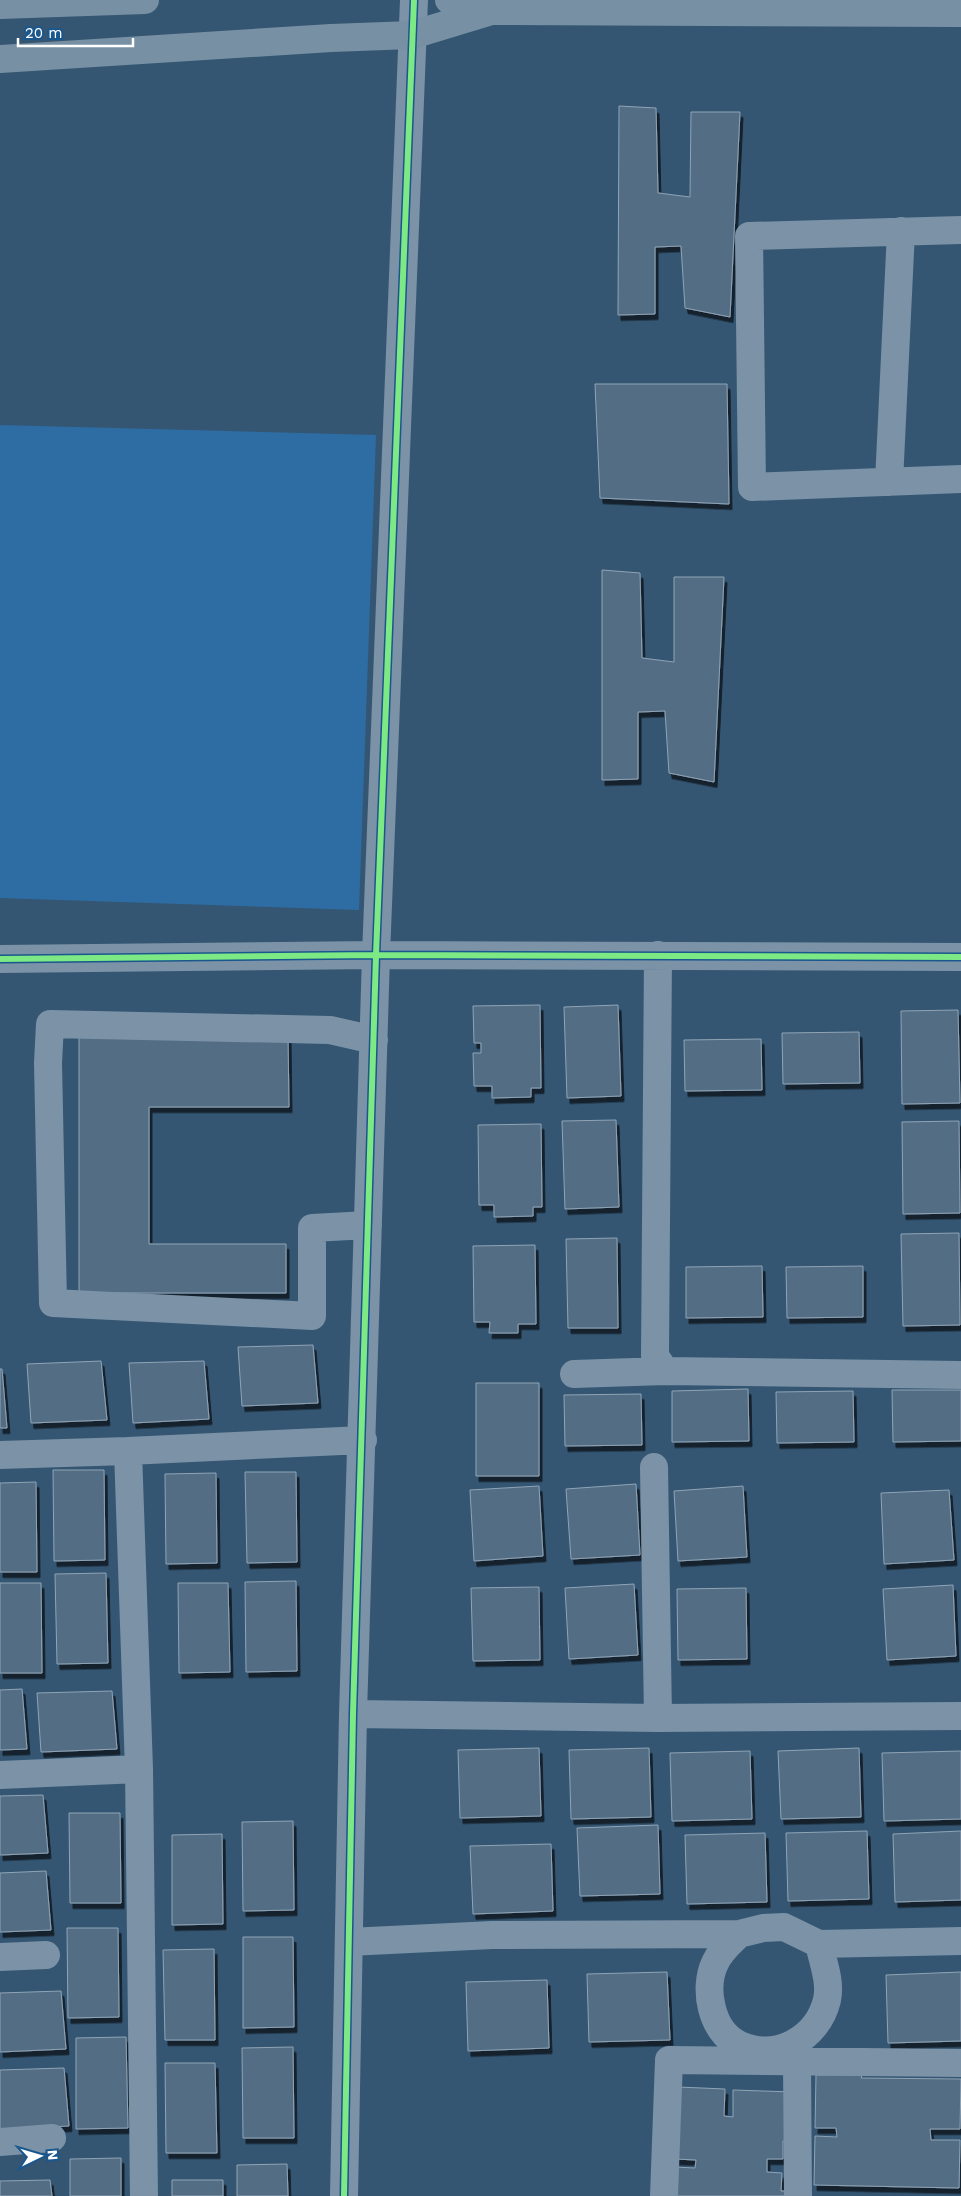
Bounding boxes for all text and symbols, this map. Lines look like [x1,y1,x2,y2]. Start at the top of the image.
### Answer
scale bar [18,15,132,47]
text: 20 m [25,24,63,42]
north arrow [15,2131,65,2181]
text: N [45,2149,61,2161]

